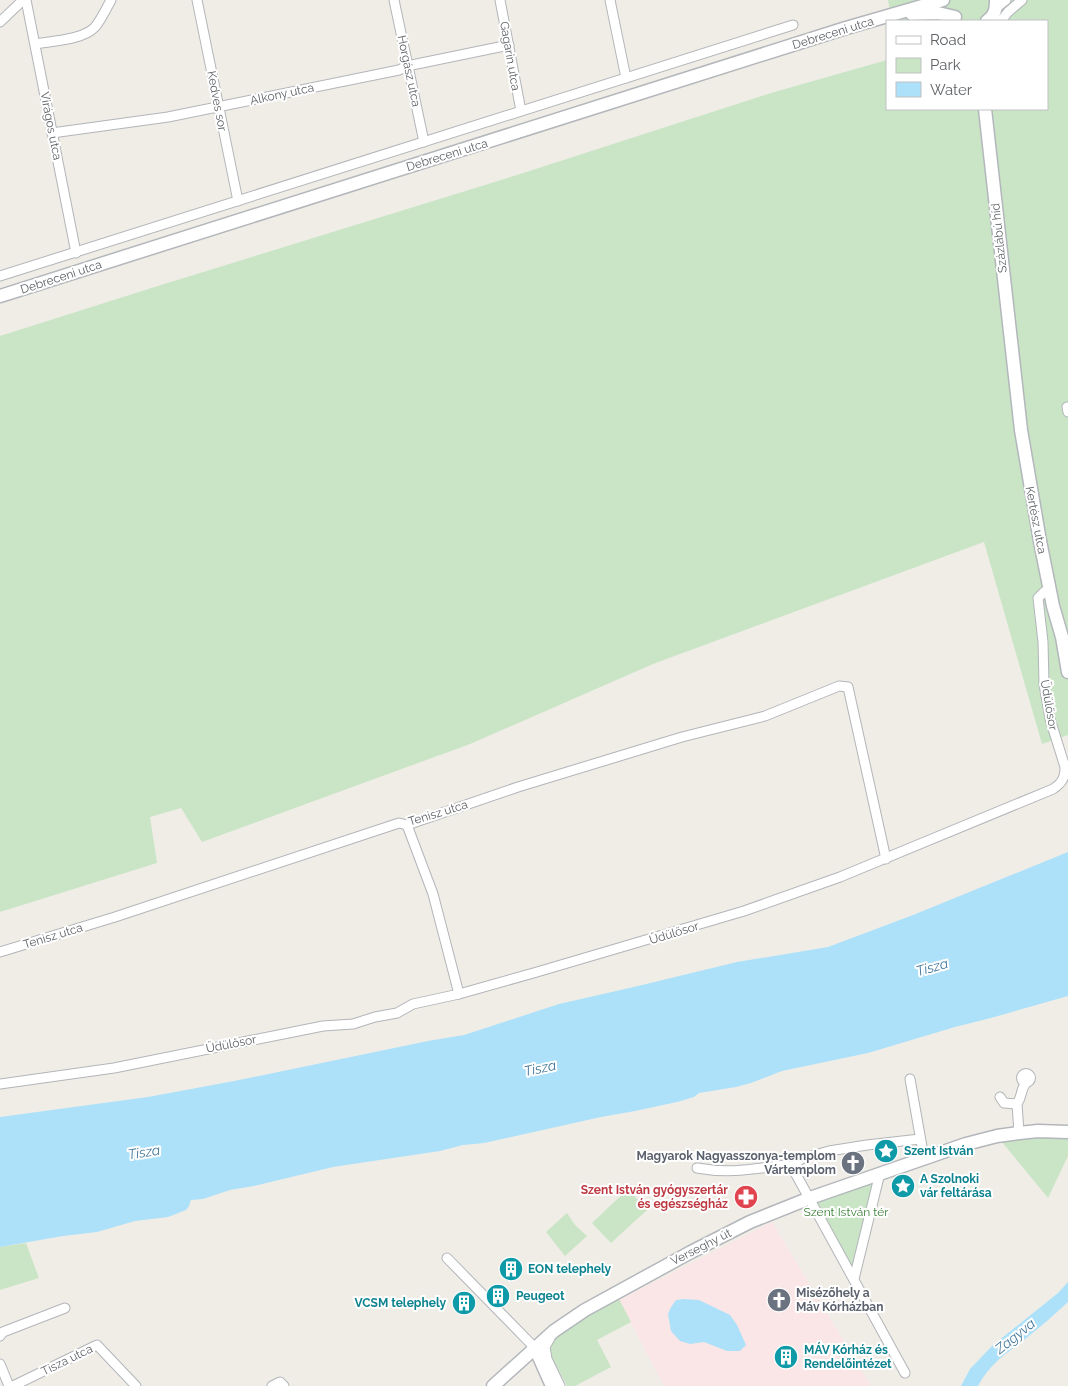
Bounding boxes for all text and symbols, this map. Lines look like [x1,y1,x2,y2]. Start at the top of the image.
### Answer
street label: Debreceni utca [791,14,875,52]
street label: Gagarin utca [497,20,523,92]
legend [886,20,1048,110]
text: Road [930,31,966,49]
street label: Horgász utca [395,34,423,108]
text: Park [930,56,961,74]
street label: Kedves sor [204,70,230,133]
street label: Alkony utca [249,80,315,108]
text: Water [930,81,973,99]
street label: Virágos utca [38,91,64,161]
street label: Debreceni utca [405,136,489,174]
street label: Százlábú híd [988,202,1010,274]
street label: Debreceni utca [19,257,103,297]
street label: Kertész utca [1023,485,1049,555]
street label: Üdülősor [1038,679,1060,732]
street label: Tenisz utca [407,797,469,829]
street label: Üdülősor [648,919,701,947]
street label: Tenisz utca [22,920,84,952]
water label: Tisza [914,955,950,979]
street label: Üdülősor [205,1032,258,1056]
water label: Tisza [522,1057,558,1079]
place icon: Szent István [873,1138,899,1164]
water label: Tisza [127,1142,161,1162]
place label: Szent István [904,1144,973,1158]
place label: Magyarok Nagyasszonya-templom Vártemplom [636,1149,836,1177]
church icon: Magyarok Nagyasszonya-templom Vártemplom [840,1150,866,1176]
place label: A Szolnoki vár feltárása [920,1172,992,1200]
place icon: A Szolnoki vár feltárása [890,1173,916,1199]
place label: Szent István gyógyszertár és egészségház [581,1183,728,1211]
pharmacy icon: Szent István gyógyszertár és egészségház [733,1184,759,1210]
park label: Szent István tér [804,1205,889,1219]
street label: Verseghy út [668,1226,734,1268]
building icon: EON telephely [498,1256,524,1282]
place label: EON telephely [528,1262,611,1276]
building icon: Peugeot [485,1283,511,1309]
place label: Misézőhely a Máv Kórházban [796,1286,883,1314]
church icon: Misézőhely a Máv Kórházban [766,1287,792,1313]
place label: Peugeot [516,1289,565,1303]
building icon: VCSM telephely [451,1290,477,1316]
place label: VCSM telephely [355,1296,446,1310]
water label: Zagyva [991,1315,1038,1358]
street label: Tisza utca [39,1342,95,1378]
place label: MÁV Kórház és Rendelőintézet [804,1342,892,1371]
building icon: MÁV Kórház és Rendelőintézet [773,1344,799,1370]

